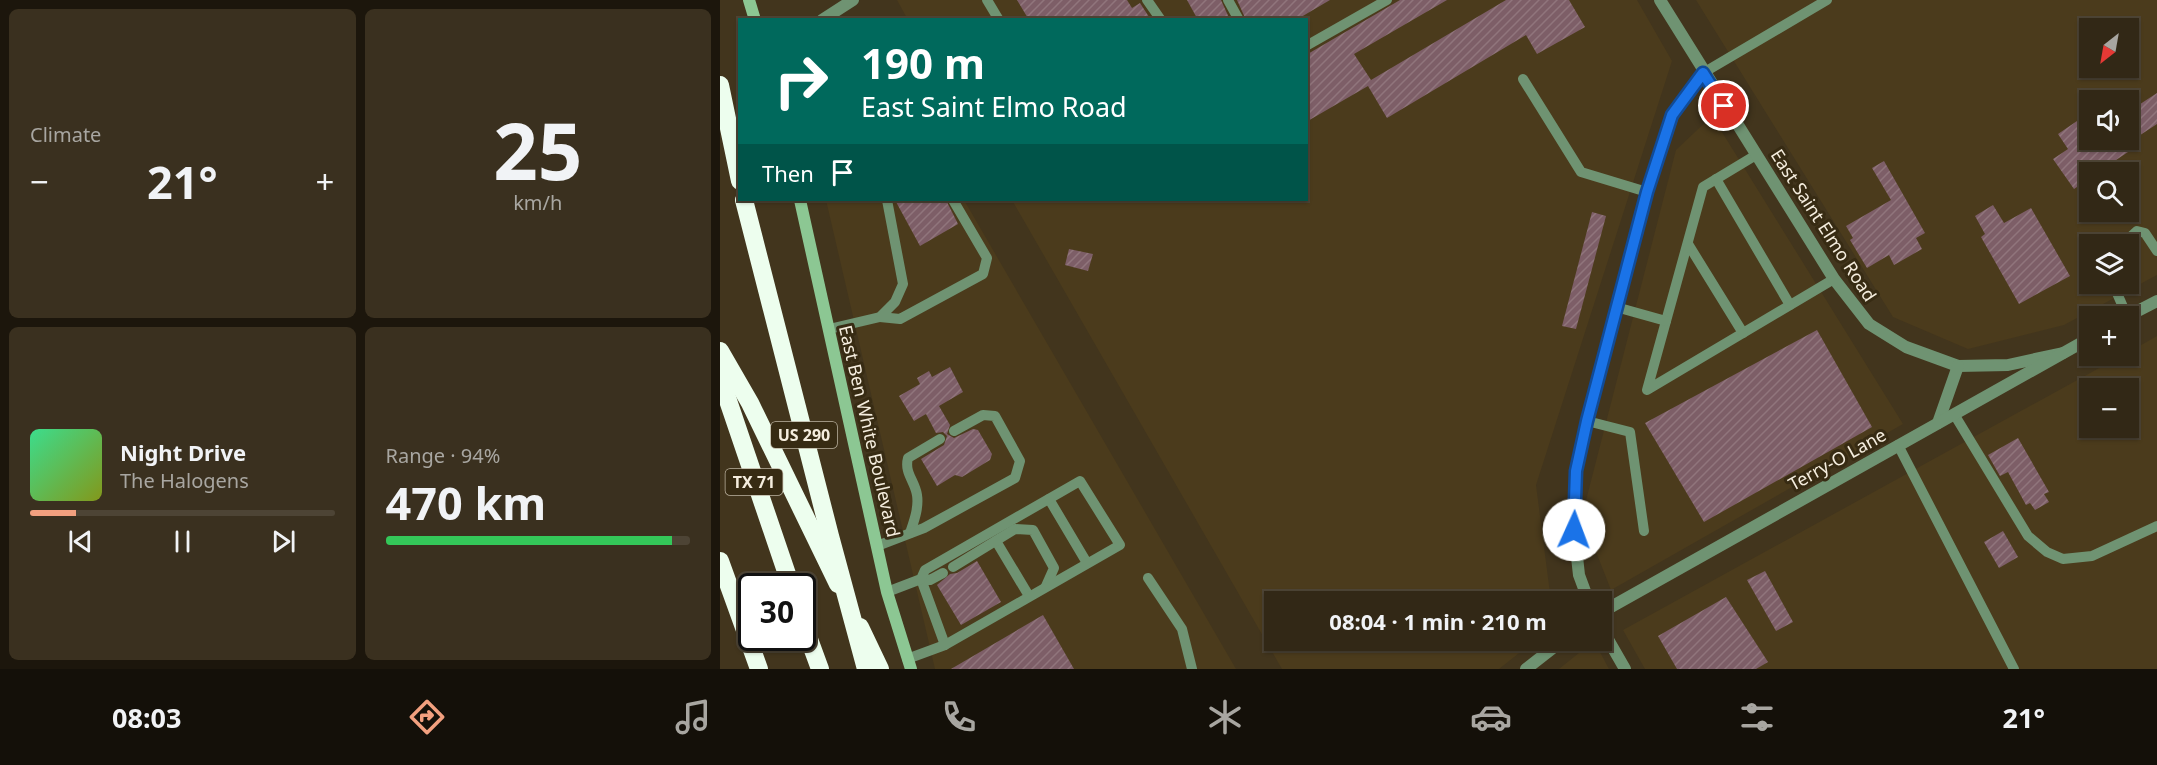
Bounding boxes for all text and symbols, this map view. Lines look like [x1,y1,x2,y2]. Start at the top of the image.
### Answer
north arrow [2079,18,2139,78]
map controls [2079,18,2139,438]
text: 190 m [861,34,985,91]
icon: right [762,42,840,120]
pin [1698,80,1749,131]
text: East Saint Elmo Road [861,88,1127,125]
icon: arrive [1707,89,1740,122]
button: sound [2079,90,2139,150]
text: 25 [493,97,582,203]
text: Climate [30,121,101,148]
street label: East Saint Elmo Road [1766,144,1882,306]
text: 21° [147,151,218,212]
icon: arrive [826,156,859,189]
text: Then [762,158,814,188]
text: − [30,159,49,204]
text: + [316,159,335,204]
button: search [2079,162,2139,222]
text: km/h [513,189,562,216]
button: layers [2079,234,2139,294]
button: + [2079,306,2139,366]
street label: East Ben White Boulevard [834,323,906,539]
button: − [2079,378,2139,438]
road number: US 290 [771,422,837,448]
street label: Terry-O Lane [1784,422,1890,496]
text: Night Drive [120,437,246,467]
text: Range · 94% [386,442,500,469]
text: The Halogens [120,467,249,494]
road number: TX 71 [726,469,783,495]
text: 470 km [386,472,546,533]
position arrow [1542,498,1606,562]
icon: previous [64,525,97,558]
icon: pause [166,525,199,558]
icon: next [267,525,300,558]
speed limit sign: 30 [738,573,816,651]
text: 08:04 · 1 min · 210 m [1329,606,1547,636]
icon: directions [406,696,448,738]
icon: music [672,696,714,738]
icon: phone [938,696,980,738]
icon: climate [1204,696,1246,738]
icon: car [1470,696,1512,738]
icon: filters [1736,696,1778,738]
text: 08:03 [112,699,181,736]
text: 21° [2003,699,2045,736]

